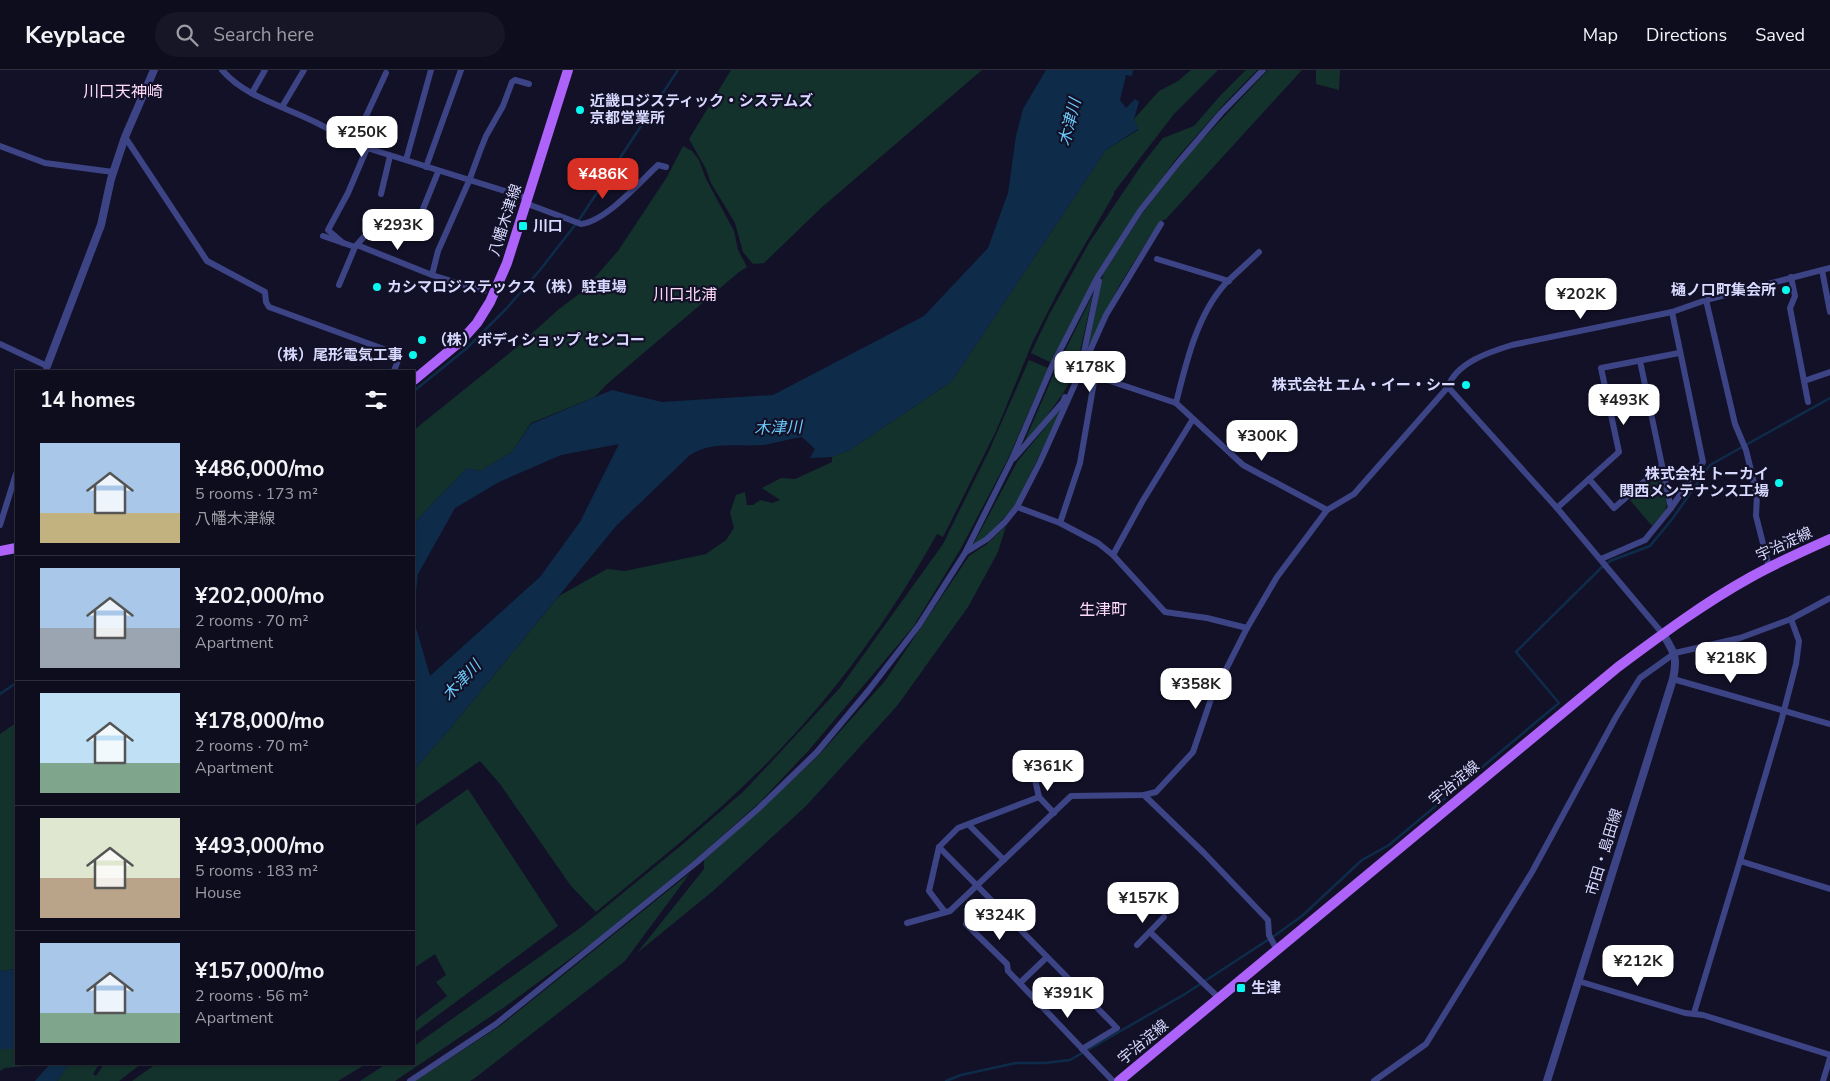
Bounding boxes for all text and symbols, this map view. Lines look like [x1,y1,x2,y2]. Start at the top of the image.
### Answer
search box [155,12,505,57]
text: Keyplace [25,19,125,51]
icon: search [173,21,201,49]
text: Search here [213,22,314,48]
text: Map [1583,23,1618,47]
text: Directions [1646,23,1727,47]
text: Saved [1755,23,1805,47]
district label: 川口天神崎 [83,81,163,103]
place label: 近畿ロジスティック・システムズ 京都営業所 [590,91,813,128]
water label: 木津川 [1053,94,1087,148]
marker: 近畿ロジスティック・システムズ 京都営業所 [574,104,586,116]
pin: ¥250K [327,116,397,158]
text: ¥250K [337,121,387,143]
pin: ¥486K [568,158,638,200]
text: ¥486K [578,163,628,185]
street label: 八幡木津線 [484,181,526,259]
pin: ¥293K [363,208,433,251]
text: ¥293K [373,214,423,236]
place label: 川口 [533,216,563,236]
marker: 川口 [517,220,529,232]
place label: カシマロジステックス（株）駐車場 [387,277,627,297]
pin: ¥202K [1546,278,1616,320]
place label: 樋ノ口町集会所 [1671,280,1776,300]
marker: カシマロジステックス（株）駐車場 [371,281,383,293]
text: ¥202K [1556,283,1606,305]
district label: 川口北浦 [653,284,717,306]
marker: 樋ノ口町集会所 [1780,284,1792,296]
place label: （株）ボディショップ センコー [432,330,645,350]
marker: （株）ボディショップ センコー [416,334,428,346]
place label: （株）尾形電気工事 [268,345,403,365]
marker: （株）尾形電気工事 [407,349,419,361]
pin: ¥178K [1055,350,1125,393]
text: ¥178K [1065,356,1115,378]
place label: 株式会社 エム・イー・シー [1272,375,1456,395]
marker: 株式会社 エム・イー・シー [1460,379,1472,391]
pin: ¥493K [1589,384,1659,426]
text: 14 homes [40,386,135,414]
icon: filters [362,386,390,414]
text: ¥493K [1599,389,1649,411]
water label: 木津川 [754,416,804,440]
pin: ¥300K [1227,420,1297,462]
text: ¥300K [1237,425,1287,447]
text: ¥486,000/mo [195,455,324,483]
icon: home [80,463,140,523]
place label: 株式会社 トーカイ 関西メンテナンス工場 [1619,464,1769,501]
marker: 株式会社 トーカイ 関西メンテナンス工場 [1773,477,1785,489]
text: 5 rooms · 173 m² [195,483,318,505]
text: 八幡木津線 [195,508,275,530]
street label: 宇治淀線 [1753,522,1815,566]
text: ¥202,000/mo [195,582,324,610]
icon: home [80,588,140,648]
district label: 生津町 [1079,599,1127,621]
text: 2 rooms · 70 m² [195,610,308,632]
text: Apartment [195,632,273,654]
pin: ¥218K [1696,642,1766,684]
text: ¥218K [1706,647,1756,669]
water label: 木津川 [437,654,488,706]
pin: ¥358K [1161,668,1231,710]
text: ¥358K [1171,673,1221,695]
text: ¥178,000/mo [195,707,324,735]
icon: home [80,713,140,773]
text: 2 rooms · 70 m² [195,735,308,757]
pin: ¥361K [1013,750,1083,792]
text: ¥361K [1023,755,1073,777]
street label: 宇治淀線 [1425,756,1483,810]
text: Apartment [195,757,273,779]
street label: 市田・島田線 [1581,806,1627,898]
text: ¥493,000/mo [195,832,324,860]
icon: home [80,838,140,898]
text: 5 rooms · 183 m² [195,860,318,882]
text: House [195,882,241,904]
pin: ¥157K [1108,882,1178,924]
text: ¥157K [1118,887,1168,909]
pin: ¥324K [965,898,1035,941]
text: ¥324K [975,904,1025,926]
pin: ¥212K [1603,944,1673,987]
text: ¥212K [1613,950,1663,972]
text: ¥157,000/mo [195,957,324,985]
icon: home [80,963,140,1023]
pin: ¥391K [1033,976,1103,1019]
place label: 生津 [1251,978,1281,998]
text: ¥391K [1043,982,1093,1004]
marker: 生津 [1235,982,1247,994]
text: 2 rooms · 56 m² [195,985,308,1007]
text: Apartment [195,1007,273,1029]
street label: 宇治淀線 [1114,1015,1172,1069]

